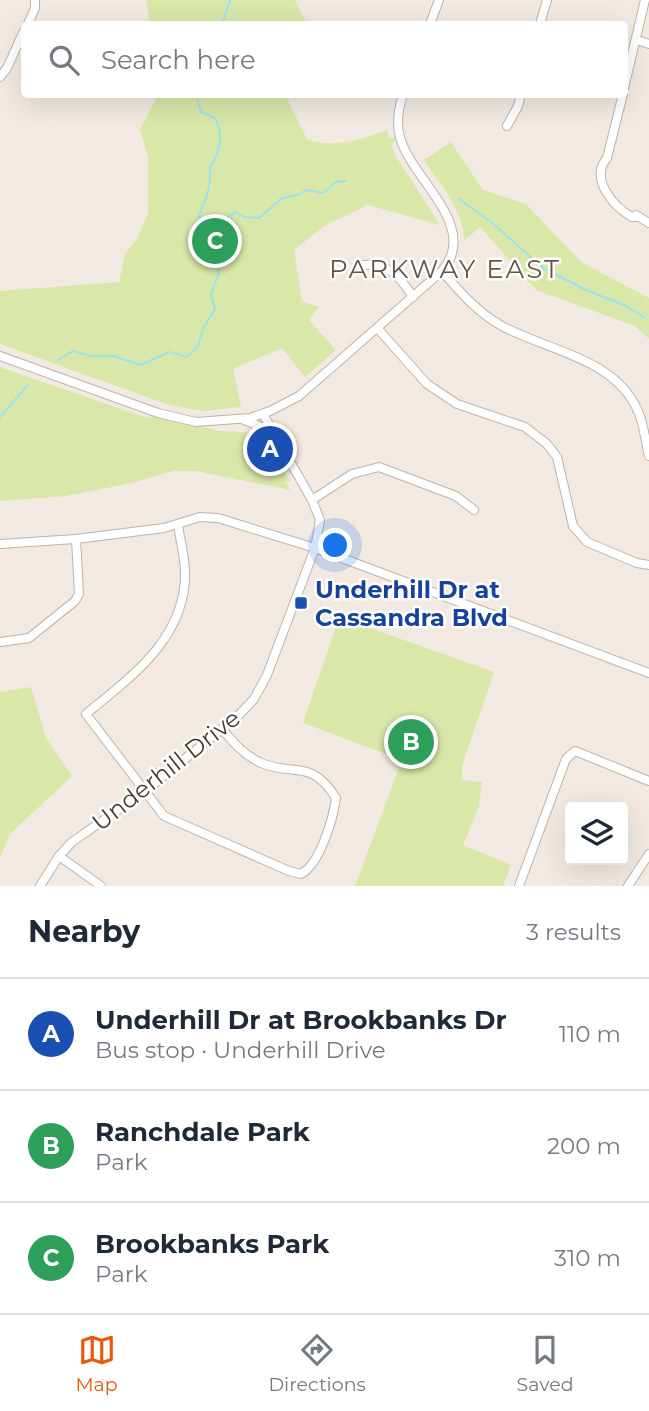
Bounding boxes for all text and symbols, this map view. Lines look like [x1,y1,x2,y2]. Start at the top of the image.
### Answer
search box [21,21,628,98]
icon: search [45,41,83,79]
text: Search here [101,44,256,76]
pin: C [192,215,238,267]
district label: PARKWAY EAST [329,253,561,285]
pin: A [247,423,293,475]
your location [318,528,352,562]
place label: Underhill Dr at Cassandra Blvd [315,575,508,632]
marker: Underhill Dr at Cassandra Blvd [293,595,309,611]
street label: Underhill Drive [86,703,246,837]
pin: B [388,716,434,768]
map controls [565,802,628,865]
button: layers [565,802,628,865]
text: Nearby [28,913,140,950]
text: 3 results [526,918,621,946]
text: Underhill Dr at Brookbanks Dr [95,1004,507,1036]
text: A [42,1020,60,1048]
text: 110 m [559,1020,621,1048]
text: Bus stop · Underhill Drive [95,1036,386,1064]
text: Ranchdale Park [95,1116,310,1148]
text: B [42,1132,60,1160]
text: 200 m [547,1132,621,1160]
text: Park [95,1148,148,1176]
text: Brookbanks Park [95,1228,329,1260]
text: C [43,1244,59,1272]
text: 310 m [554,1244,621,1272]
text: Park [95,1260,148,1288]
tab: Map [75,1331,118,1396]
tab: Directions [268,1331,366,1396]
tab: Saved [517,1331,574,1396]

